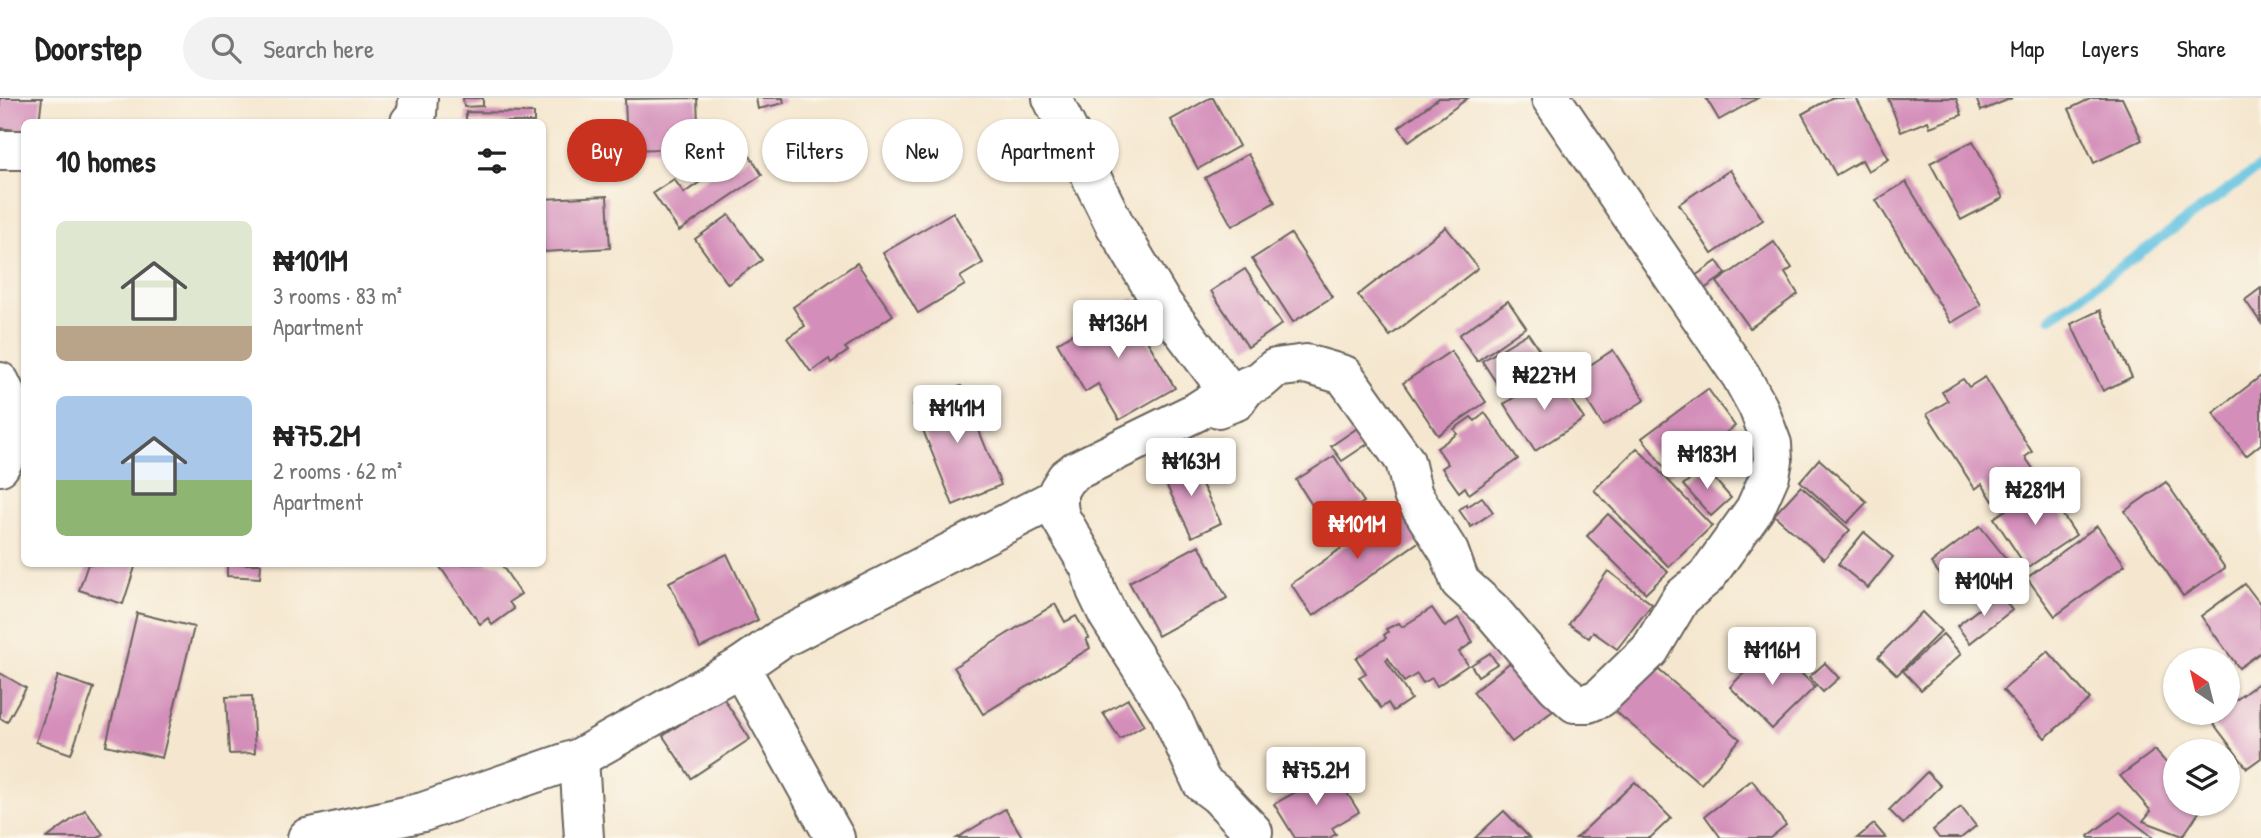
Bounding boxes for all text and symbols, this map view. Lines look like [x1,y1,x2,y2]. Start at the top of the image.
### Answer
search box [183,17,673,80]
text: Doorstep [35,26,141,70]
icon: search [207,29,245,67]
text: Search here [263,31,374,66]
text: Map [2010,32,2044,64]
text: Layers [2082,32,2139,64]
text: Share [2177,32,2226,64]
chip: Buy [567,119,647,182]
chip: Rent [661,119,748,182]
chip: Filters [762,119,868,182]
chip: New [882,119,963,182]
chip: Apartment [977,119,1119,182]
text: 10 homes [56,141,156,181]
icon: filters [473,142,511,180]
text: ₦101M [273,240,348,280]
icon: home [112,249,196,333]
text: 3 rooms · 83 m² [273,280,402,311]
pin: ₦136M [1069,300,1167,360]
text: ₦136M [1089,307,1147,338]
text: Apartment [273,311,363,342]
pin: ₦227M [1495,352,1593,412]
text: ₦227M [1512,359,1576,390]
pin: ₦141M [908,386,1006,445]
text: ₦141M [929,392,985,423]
text: ₦75.2M [273,415,361,455]
icon: home [112,424,196,508]
pin: ₦183M [1658,432,1756,491]
pin: ₦163M [1142,438,1240,498]
text: ₦183M [1678,438,1736,469]
text: ₦163M [1162,445,1220,476]
text: 2 rooms · 62 m² [273,455,402,486]
pin: ₦281M [1986,468,2084,527]
text: ₦281M [2005,474,2065,505]
text: Apartment [273,486,363,517]
pin: ₦101M [1308,502,1406,561]
text: ₦101M [1328,508,1386,539]
pin: ₦104M [1935,559,2033,618]
text: ₦104M [1955,565,2013,596]
pin: ₦116M [1723,628,1821,687]
text: ₦116M [1744,634,1800,665]
north arrow [2163,648,2240,724]
map controls [2163,648,2240,816]
button: layers [2163,739,2240,816]
pin: ₦75.2M [1259,748,1373,807]
text: ₦75.2M [1282,754,1350,785]

